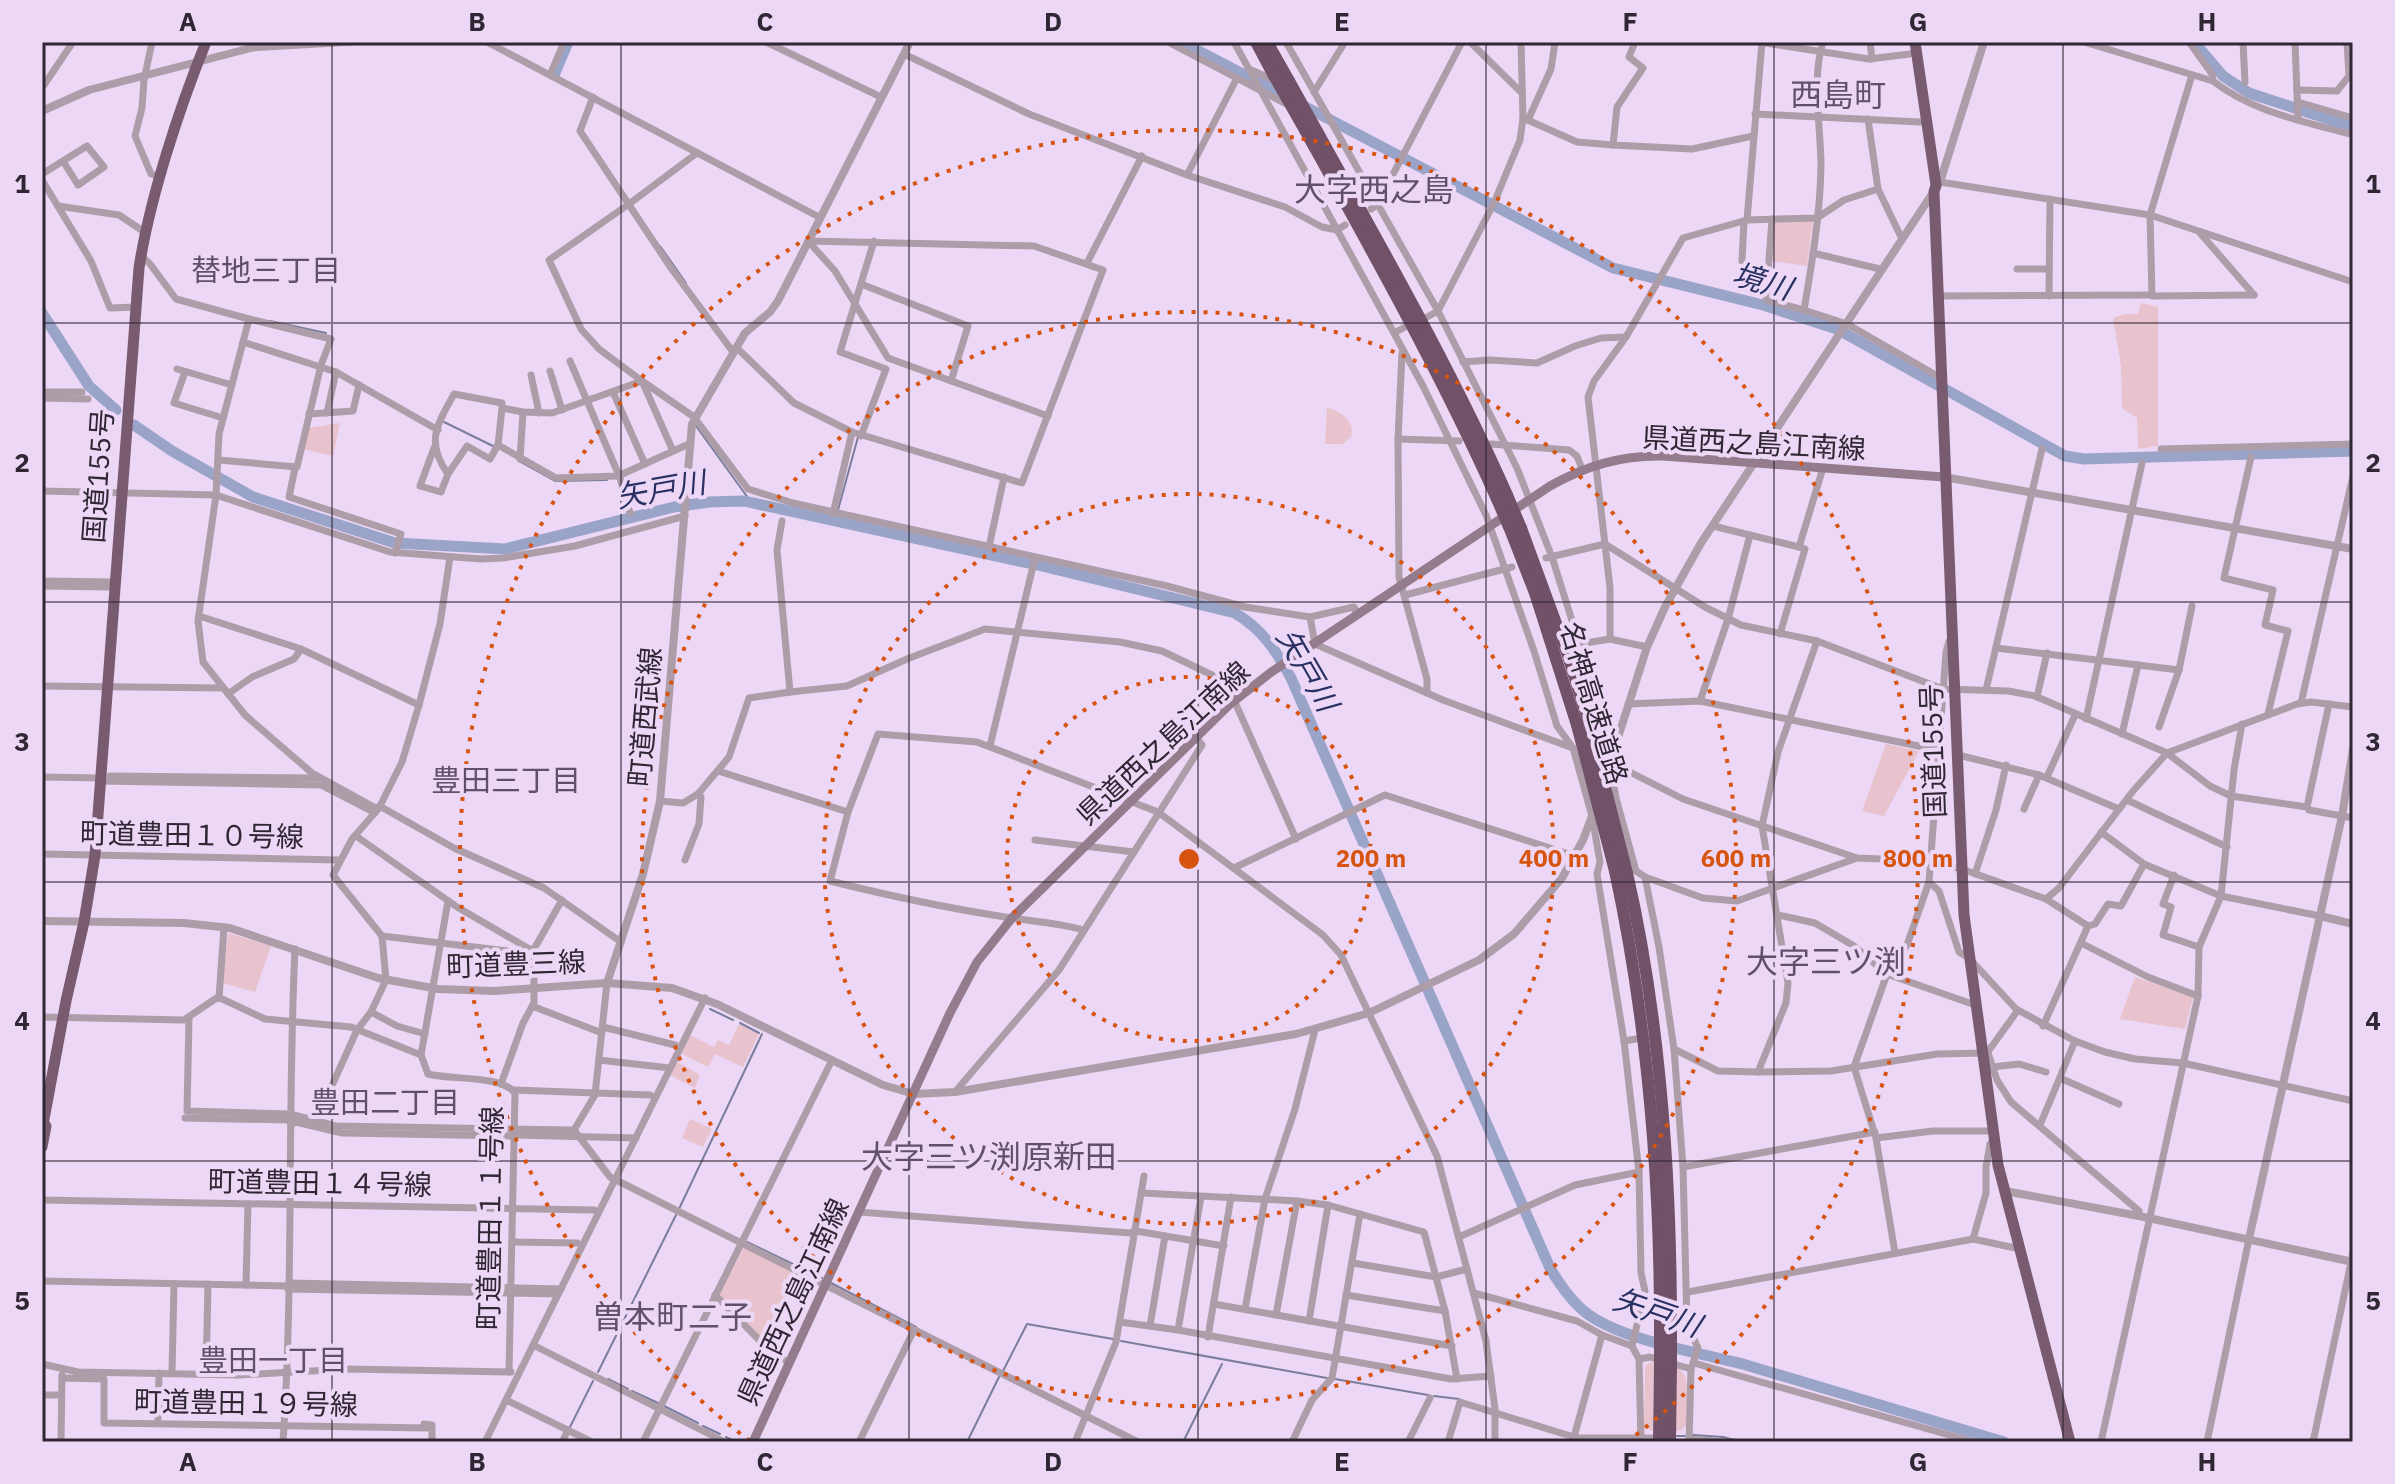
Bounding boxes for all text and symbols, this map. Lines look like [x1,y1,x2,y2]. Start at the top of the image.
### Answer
text: A [179,4,197,38]
text: B [468,4,486,38]
text: C [757,4,774,38]
text: D [1044,4,1062,38]
text: E [1334,4,1350,38]
text: F [1622,4,1638,38]
text: G [1909,4,1927,38]
text: H [2198,4,2216,38]
district label: 西島町 [1790,73,1886,115]
text: 1 [14,166,30,200]
text: 1 [2365,166,2381,200]
district label: 大字西之島 [1294,168,1454,210]
district label: 替地三丁目 [191,250,341,289]
water label: 境川 [1728,254,1800,308]
street label: 国道155号 [74,408,121,544]
street label: 県道西之島江南線 [1641,418,1867,467]
text: 2 [14,445,30,479]
text: 2 [2365,445,2381,479]
water label: 矢戸川 [613,461,711,516]
street label: 名神高速道路 [1552,617,1637,789]
water label: 矢戸川 [1269,621,1349,721]
street label: 町道西武線 [620,646,669,788]
street label: 県道西之島江南線 [1068,653,1257,833]
street label: 国道155号 [1912,683,1953,819]
text: 3 [14,724,30,758]
text: 3 [2365,724,2381,758]
district label: 豊田三丁目 [431,760,581,799]
street label: 町道豊田１０号線 [80,814,304,855]
text: 200 m [1336,842,1406,874]
text: 400 m [1519,842,1589,874]
text: 600 m [1701,842,1771,874]
text: 800 m [1883,842,1953,874]
centre of rings [1175,845,1203,873]
district label: 大字三ツ渕 [1746,940,1906,982]
street label: 町道豊三線 [445,943,587,984]
text: 4 [14,1003,30,1037]
text: 4 [2365,1003,2381,1037]
district label: 豊田二丁目 [310,1082,460,1121]
street label: 町道豊田１１号線 [469,1106,510,1330]
district label: 大字三ツ渕原新田 [861,1135,1117,1177]
street label: 町道豊田１４号線 [208,1162,432,1203]
street label: 県道西之島江南線 [728,1192,857,1411]
water label: 矢戸川 [1609,1278,1709,1346]
text: 5 [14,1283,30,1317]
text: 5 [2365,1283,2381,1317]
district label: 曽本町二子 [592,1295,752,1337]
district label: 豊田一丁目 [198,1340,348,1379]
street label: 町道豊田１９号線 [134,1382,358,1423]
text: A [179,1444,197,1478]
text: B [468,1444,486,1478]
text: C [757,1444,774,1478]
text: D [1044,1444,1062,1478]
text: E [1334,1444,1350,1478]
text: F [1622,1444,1638,1478]
text: G [1909,1444,1927,1478]
text: H [2198,1444,2216,1478]

